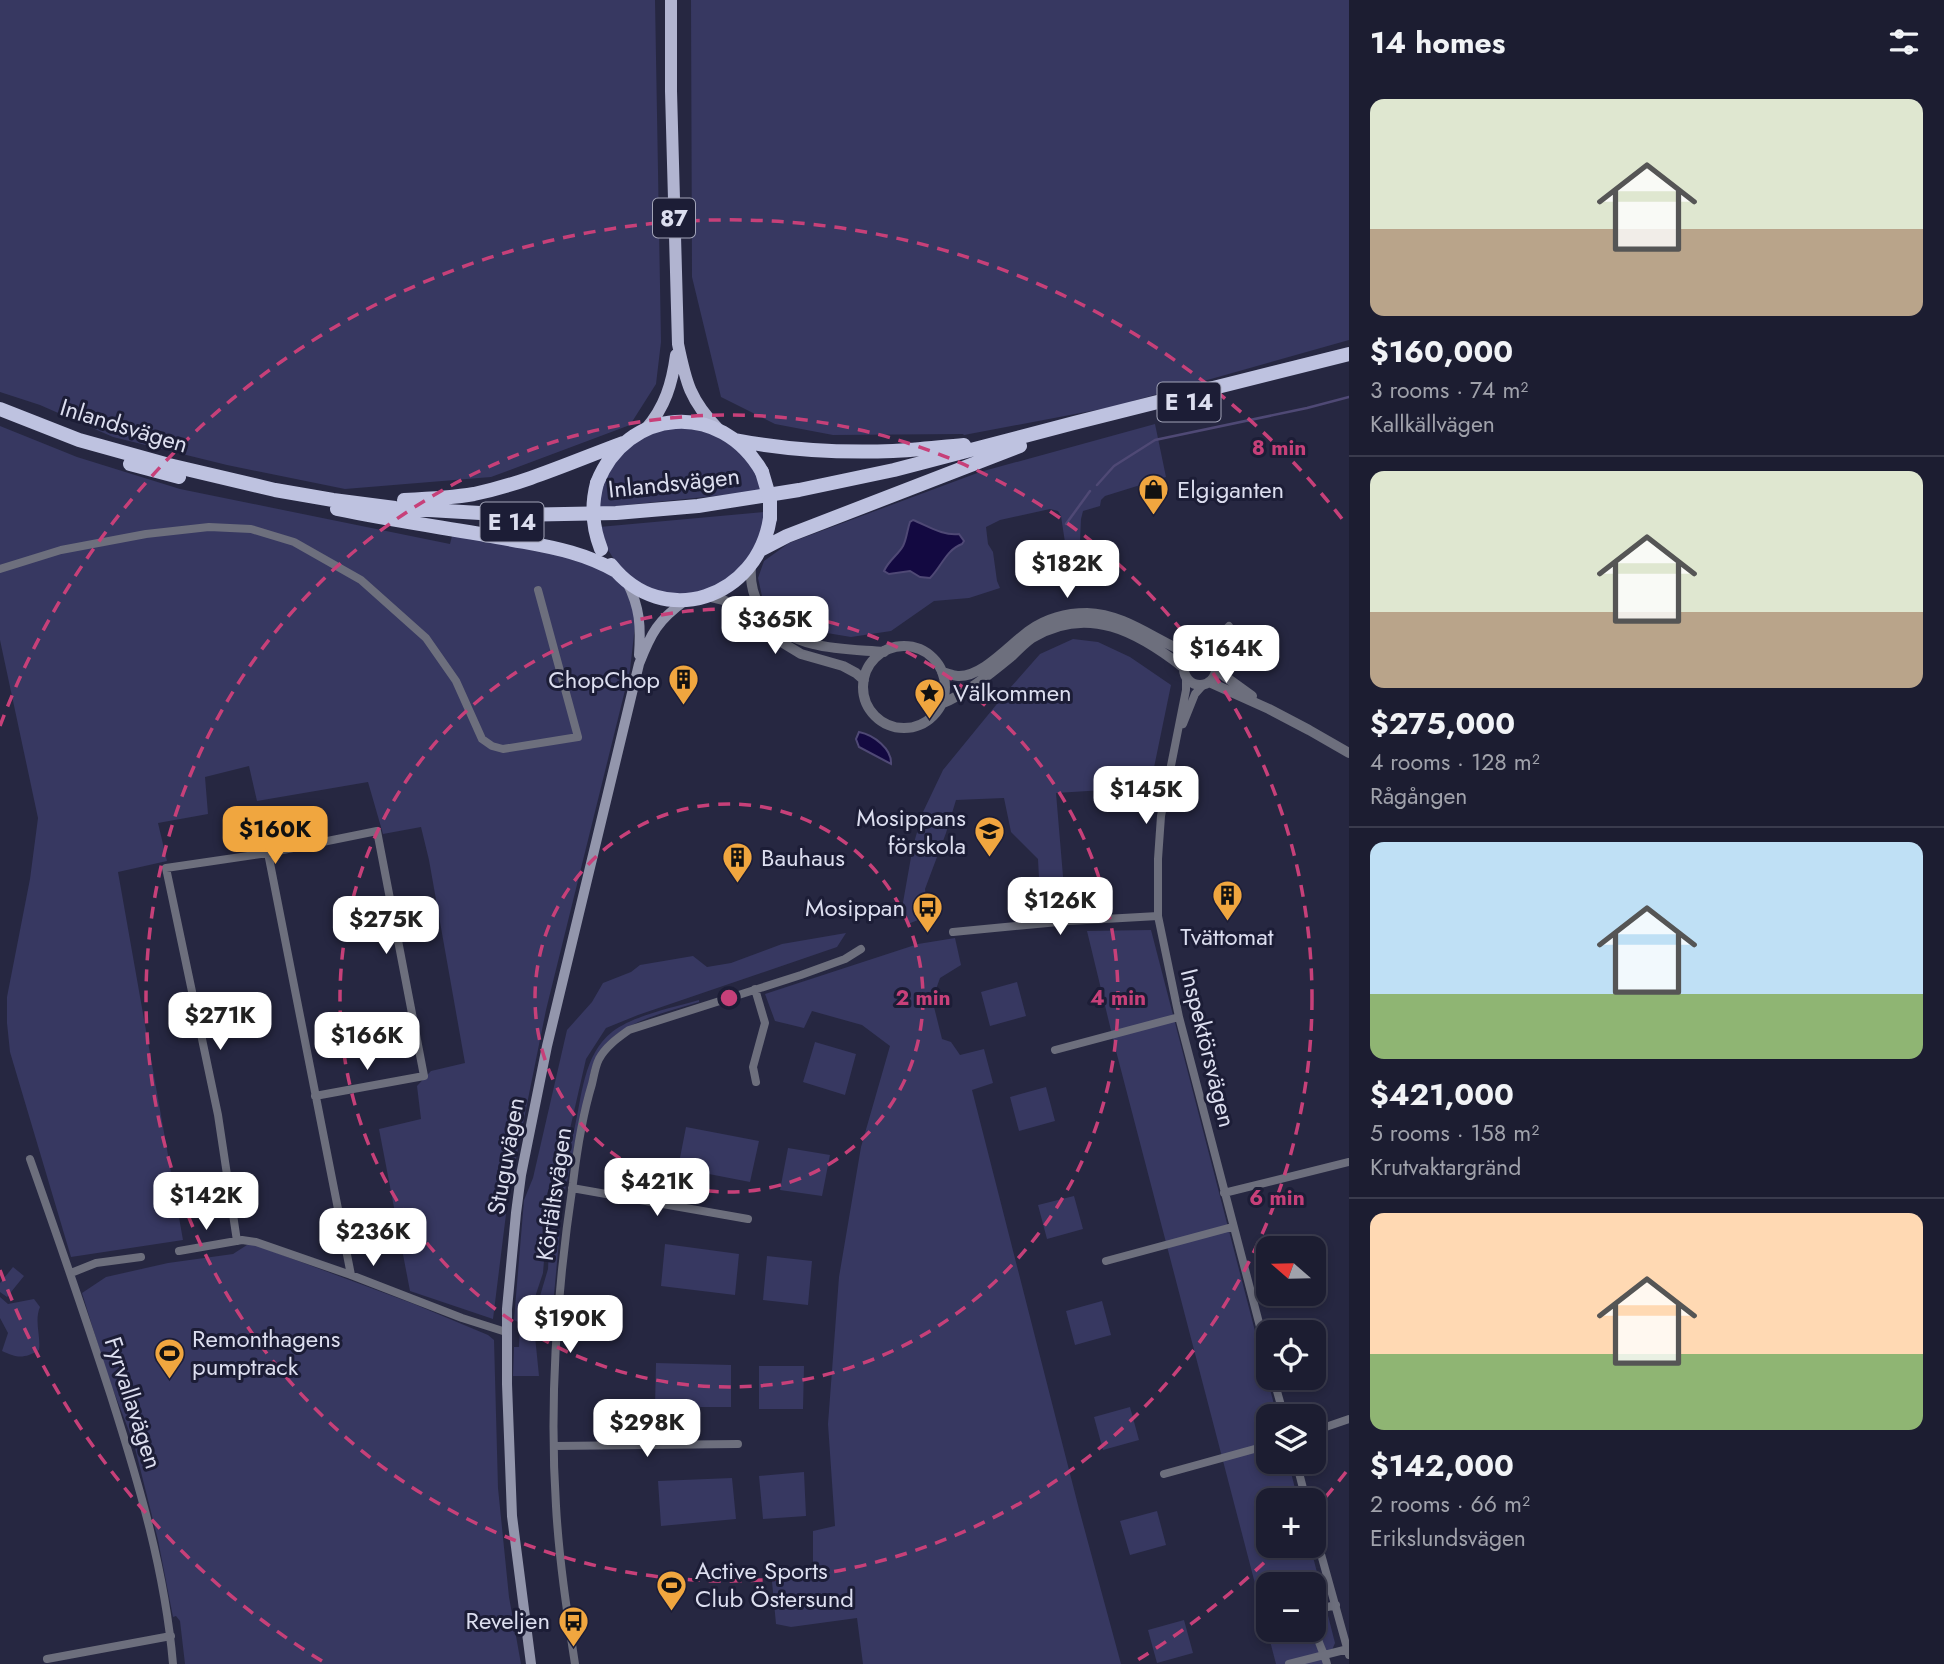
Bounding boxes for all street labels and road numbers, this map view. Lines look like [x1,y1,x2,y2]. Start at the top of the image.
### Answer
road number: 87 [653,198,695,238]
road number: E 14 [1158,382,1220,422]
street label: Inlandsvägen [56,389,192,462]
street label: Inlandsvägen [606,458,742,507]
road number: E 14 [480,502,544,542]
street label: Inspektörsvägen [1172,965,1245,1131]
street label: Stuguvägen [478,1094,533,1217]
street label: Körfältsvägen [527,1125,580,1263]
street label: Fyrvallavägen [96,1332,171,1473]

